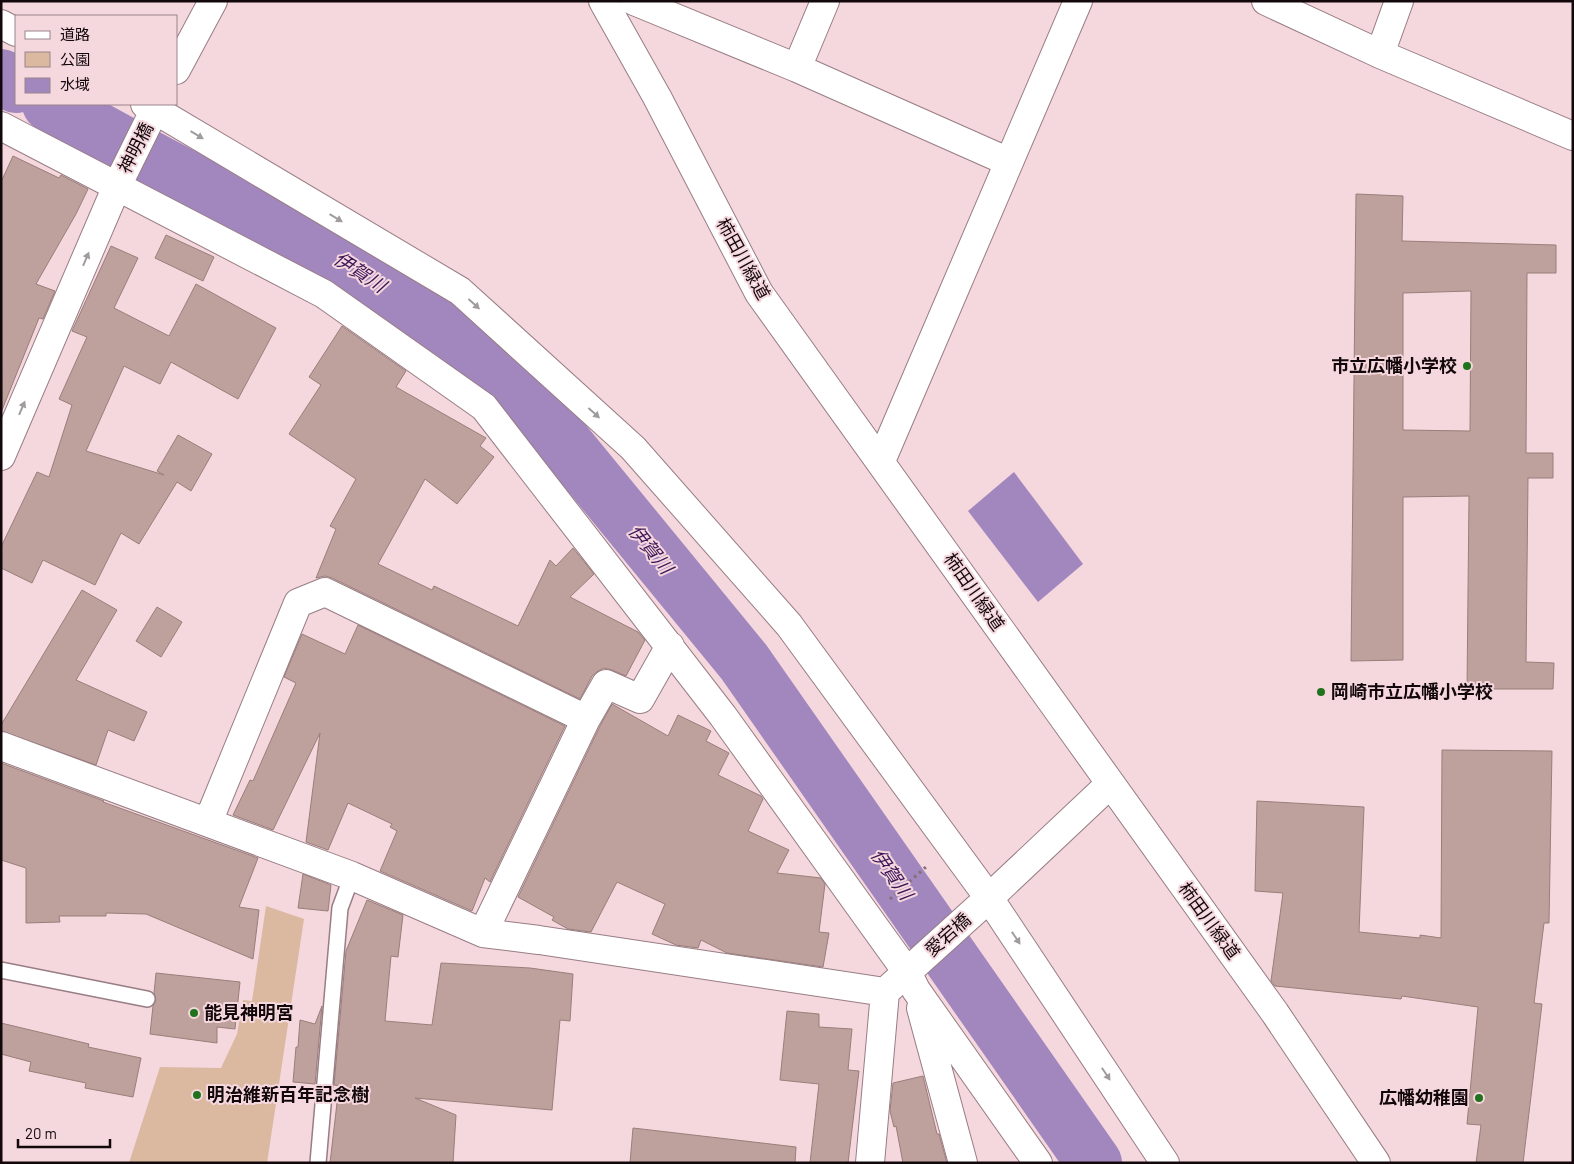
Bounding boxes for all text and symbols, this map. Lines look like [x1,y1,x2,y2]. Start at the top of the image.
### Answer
legend [15,15,178,105]
text: 道路 [60,25,90,43]
text: 公園 [60,50,90,68]
text: 水域 [60,75,90,93]
street label: 神明橋 [113,118,157,177]
one-way arrow [191,130,204,139]
one-way arrow [330,214,343,223]
street label: 柿田川緑道 [712,214,775,303]
water label: 伊賀川 [330,246,392,298]
one-way arrow [82,252,90,266]
one-way arrow [468,298,481,309]
place label: 市立広幡小学校 [1331,354,1457,376]
marker: 市立広幡小学校 [1461,360,1473,372]
one-way arrow [18,401,26,415]
one-way arrow [588,407,600,419]
water label: 伊賀川 [625,519,680,580]
street label: 柿田川緑道 [940,548,1010,635]
place label: 岡崎市立広幡小学校 [1331,680,1493,702]
marker: 岡崎市立広幡小学校 [1315,686,1327,698]
water label: 伊賀川 [867,844,919,905]
street label: 柿田川緑道 [1174,878,1245,963]
street label: 愛宕橋 [920,908,975,960]
one-way arrow [1011,932,1021,945]
place label: 能見神明宮 [204,1001,294,1023]
marker: 能見神明宮 [188,1007,200,1019]
one-way arrow [1101,1067,1111,1080]
place label: 明治維新百年記念樹 [207,1083,369,1105]
place label: 広幡幼稚園 [1379,1086,1469,1108]
marker: 明治維新百年記念樹 [191,1089,203,1101]
marker: 広幡幼稚園 [1473,1092,1485,1104]
scale bar [18,1116,110,1148]
text: 20 m [25,1124,57,1142]

